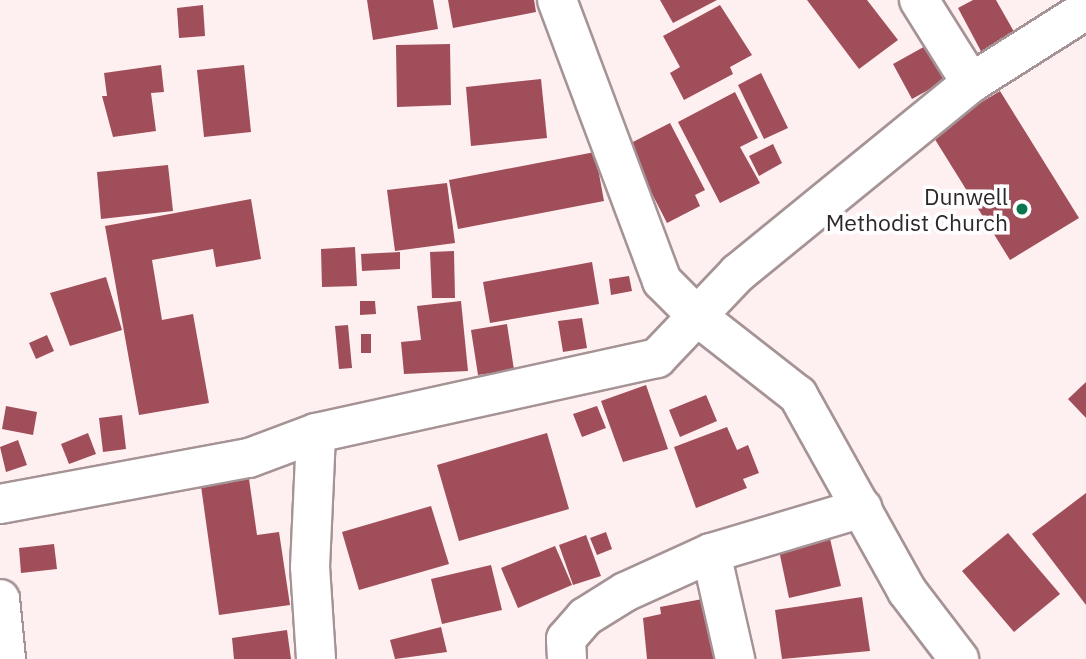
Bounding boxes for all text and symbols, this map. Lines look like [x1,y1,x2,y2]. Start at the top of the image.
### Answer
place label: Dunwell Methodist Church [826,182,1008,236]
marker: Dunwell Methodist Church [1014,201,1030,217]

